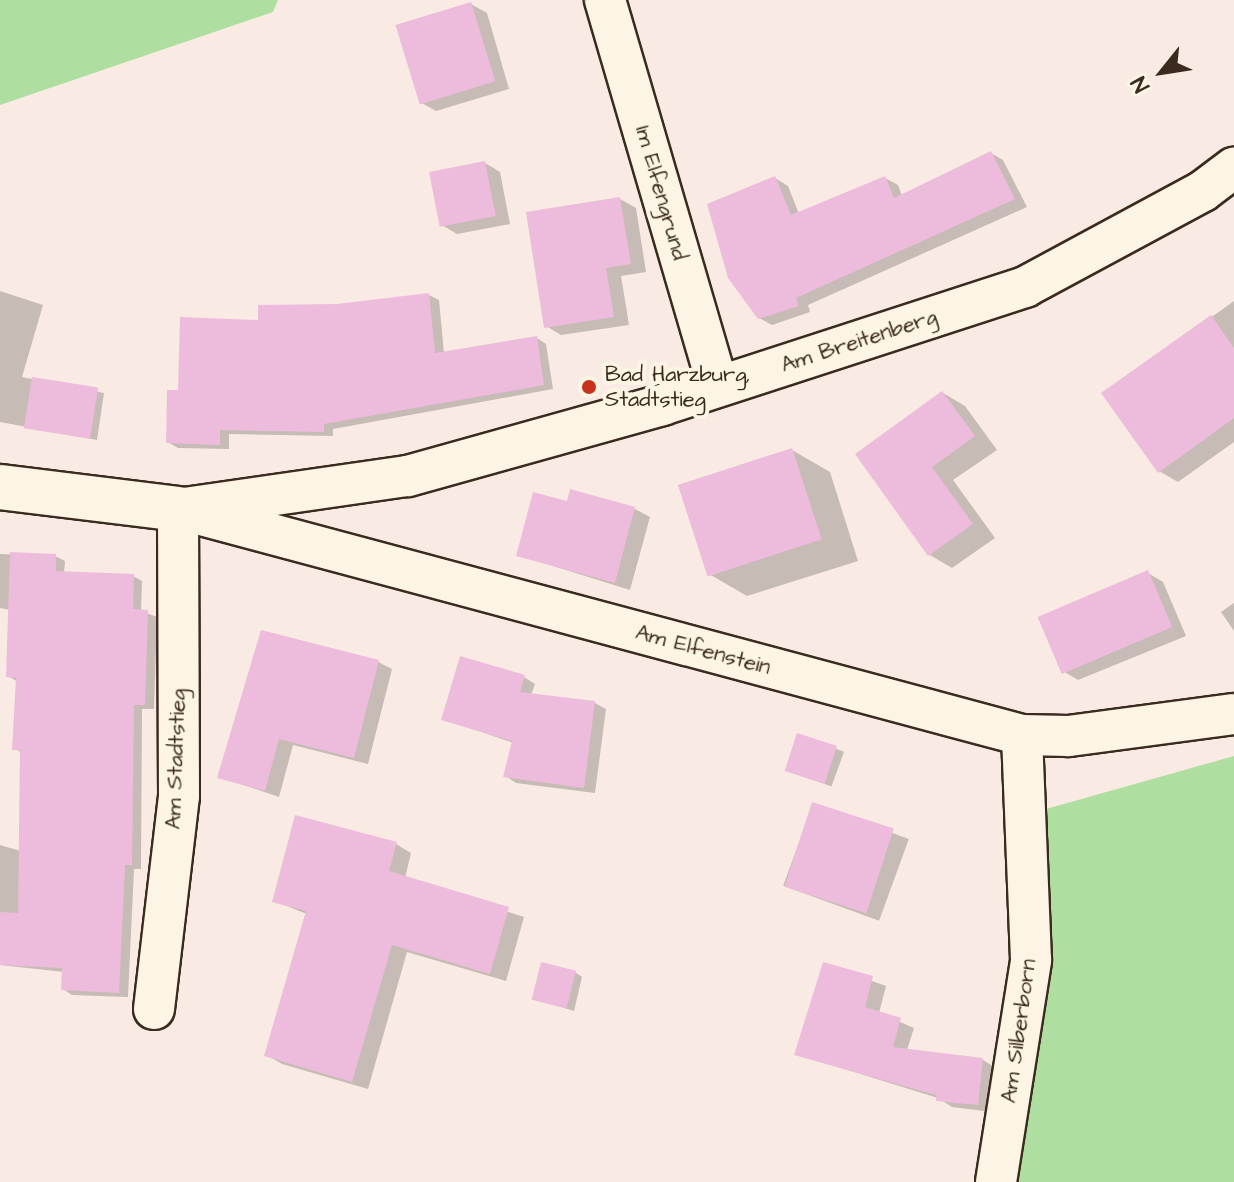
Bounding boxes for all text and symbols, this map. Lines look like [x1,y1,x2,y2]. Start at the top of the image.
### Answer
north arrow [1122,32,1202,112]
text: N [1124,71,1158,98]
street label: Im Elfengrund [629,123,693,263]
street label: Am Breitenberg [778,303,940,379]
place label: Bad Harzburg, Stadtstieg [605,361,750,412]
marker: Bad Harzburg, Stadtstieg [580,378,598,396]
street label: Am Elfenstein [633,619,773,681]
street label: Am Stadtstieg [160,688,192,830]
street label: Am Silberborn [996,957,1042,1105]

